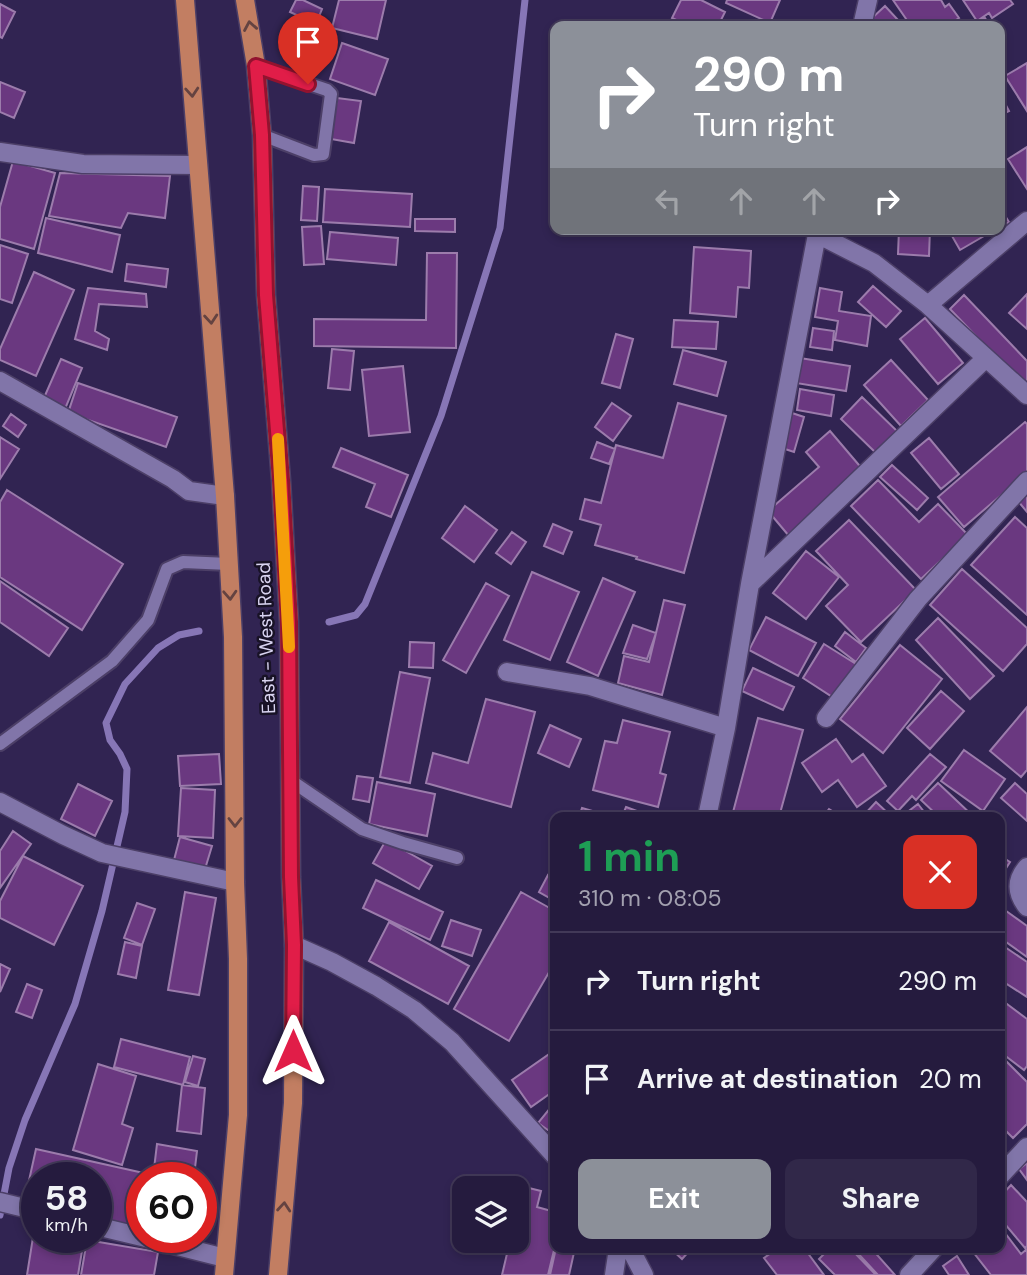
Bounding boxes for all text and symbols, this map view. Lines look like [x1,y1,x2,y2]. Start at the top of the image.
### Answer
pin [278,12.0,338,84]
one-way arrow [243,20,258,32]
icon: arrive [289,23,327,61]
text: 290 m [693,42,844,106]
icon: right [578,49,669,140]
one-way arrow [184,87,199,98]
text: Turn right [693,104,835,146]
icon: left [649,182,687,220]
icon: ahead [722,182,760,220]
icon: ahead [795,182,833,220]
icon: right [868,182,906,220]
one-way arrow [203,314,218,325]
street label: East - West Road [251,562,281,714]
one-way arrow [223,590,238,601]
one-way arrow [227,818,243,828]
text: 1 min [578,829,680,884]
button: close [903,835,977,909]
text: 310 m · 08:05 [578,883,722,913]
icon: right [578,962,616,1000]
text: Turn right [637,964,761,998]
text: 290 m [898,964,977,998]
position arrow [256,1014,330,1088]
icon: arrive [578,1060,616,1098]
text: Arrive at destination [637,1062,898,1096]
text: 20 m [919,1062,982,1096]
button: Exit [578,1159,771,1239]
button: Share [785,1159,977,1239]
speed limit sign: 60 [126,1162,217,1253]
text: 58 [45,1175,88,1221]
map controls [452,1176,529,1253]
button: layers [452,1176,529,1253]
one-way arrow [276,1201,291,1212]
text: km/h [45,1213,88,1237]

